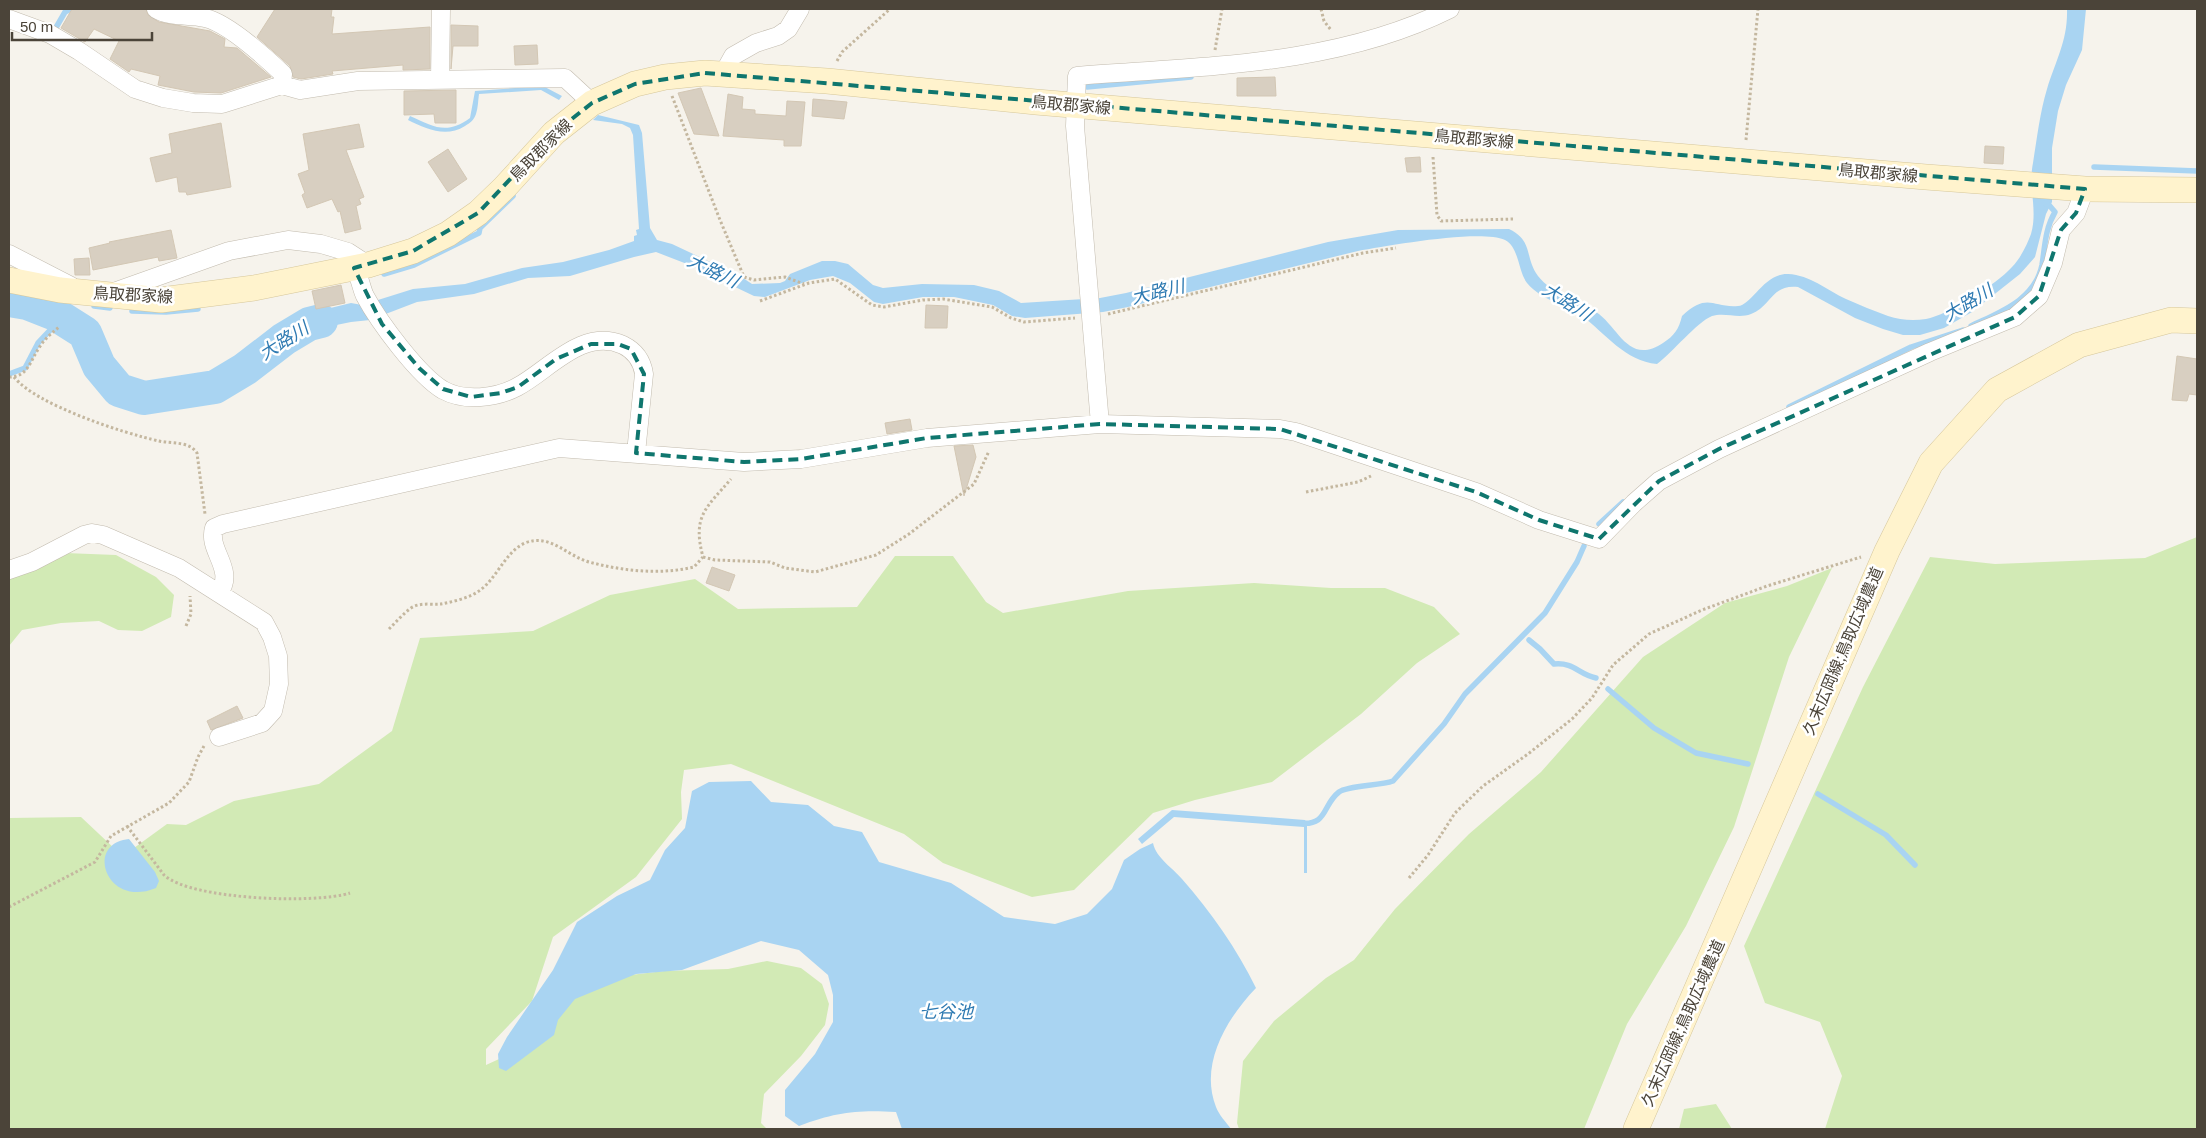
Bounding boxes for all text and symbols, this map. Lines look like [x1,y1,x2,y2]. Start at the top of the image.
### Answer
scale bar [12,10,152,42]
text: 50 m [20,18,53,35]
street label: 鳥取郡家線 [1030,93,1112,117]
street label: 鳥取郡家線 [507,116,575,184]
street label: 鳥取郡家線 [1433,127,1515,151]
street label: 鳥取郡家線 [1837,161,1919,185]
water label: 大路川 [684,250,743,293]
water label: 大路川 [1129,276,1189,308]
water label: 大路川 [1539,279,1597,326]
water label: 大路川 [1940,279,1998,325]
street label: 鳥取郡家線 [93,284,173,306]
water label: 大路川 [256,317,314,364]
street label: 久末広岡線;鳥取広域農道 [1800,565,1886,737]
street label: 久末広岡線;鳥取広域農道 [1639,937,1727,1109]
water label: 七谷池 [919,1002,975,1022]

